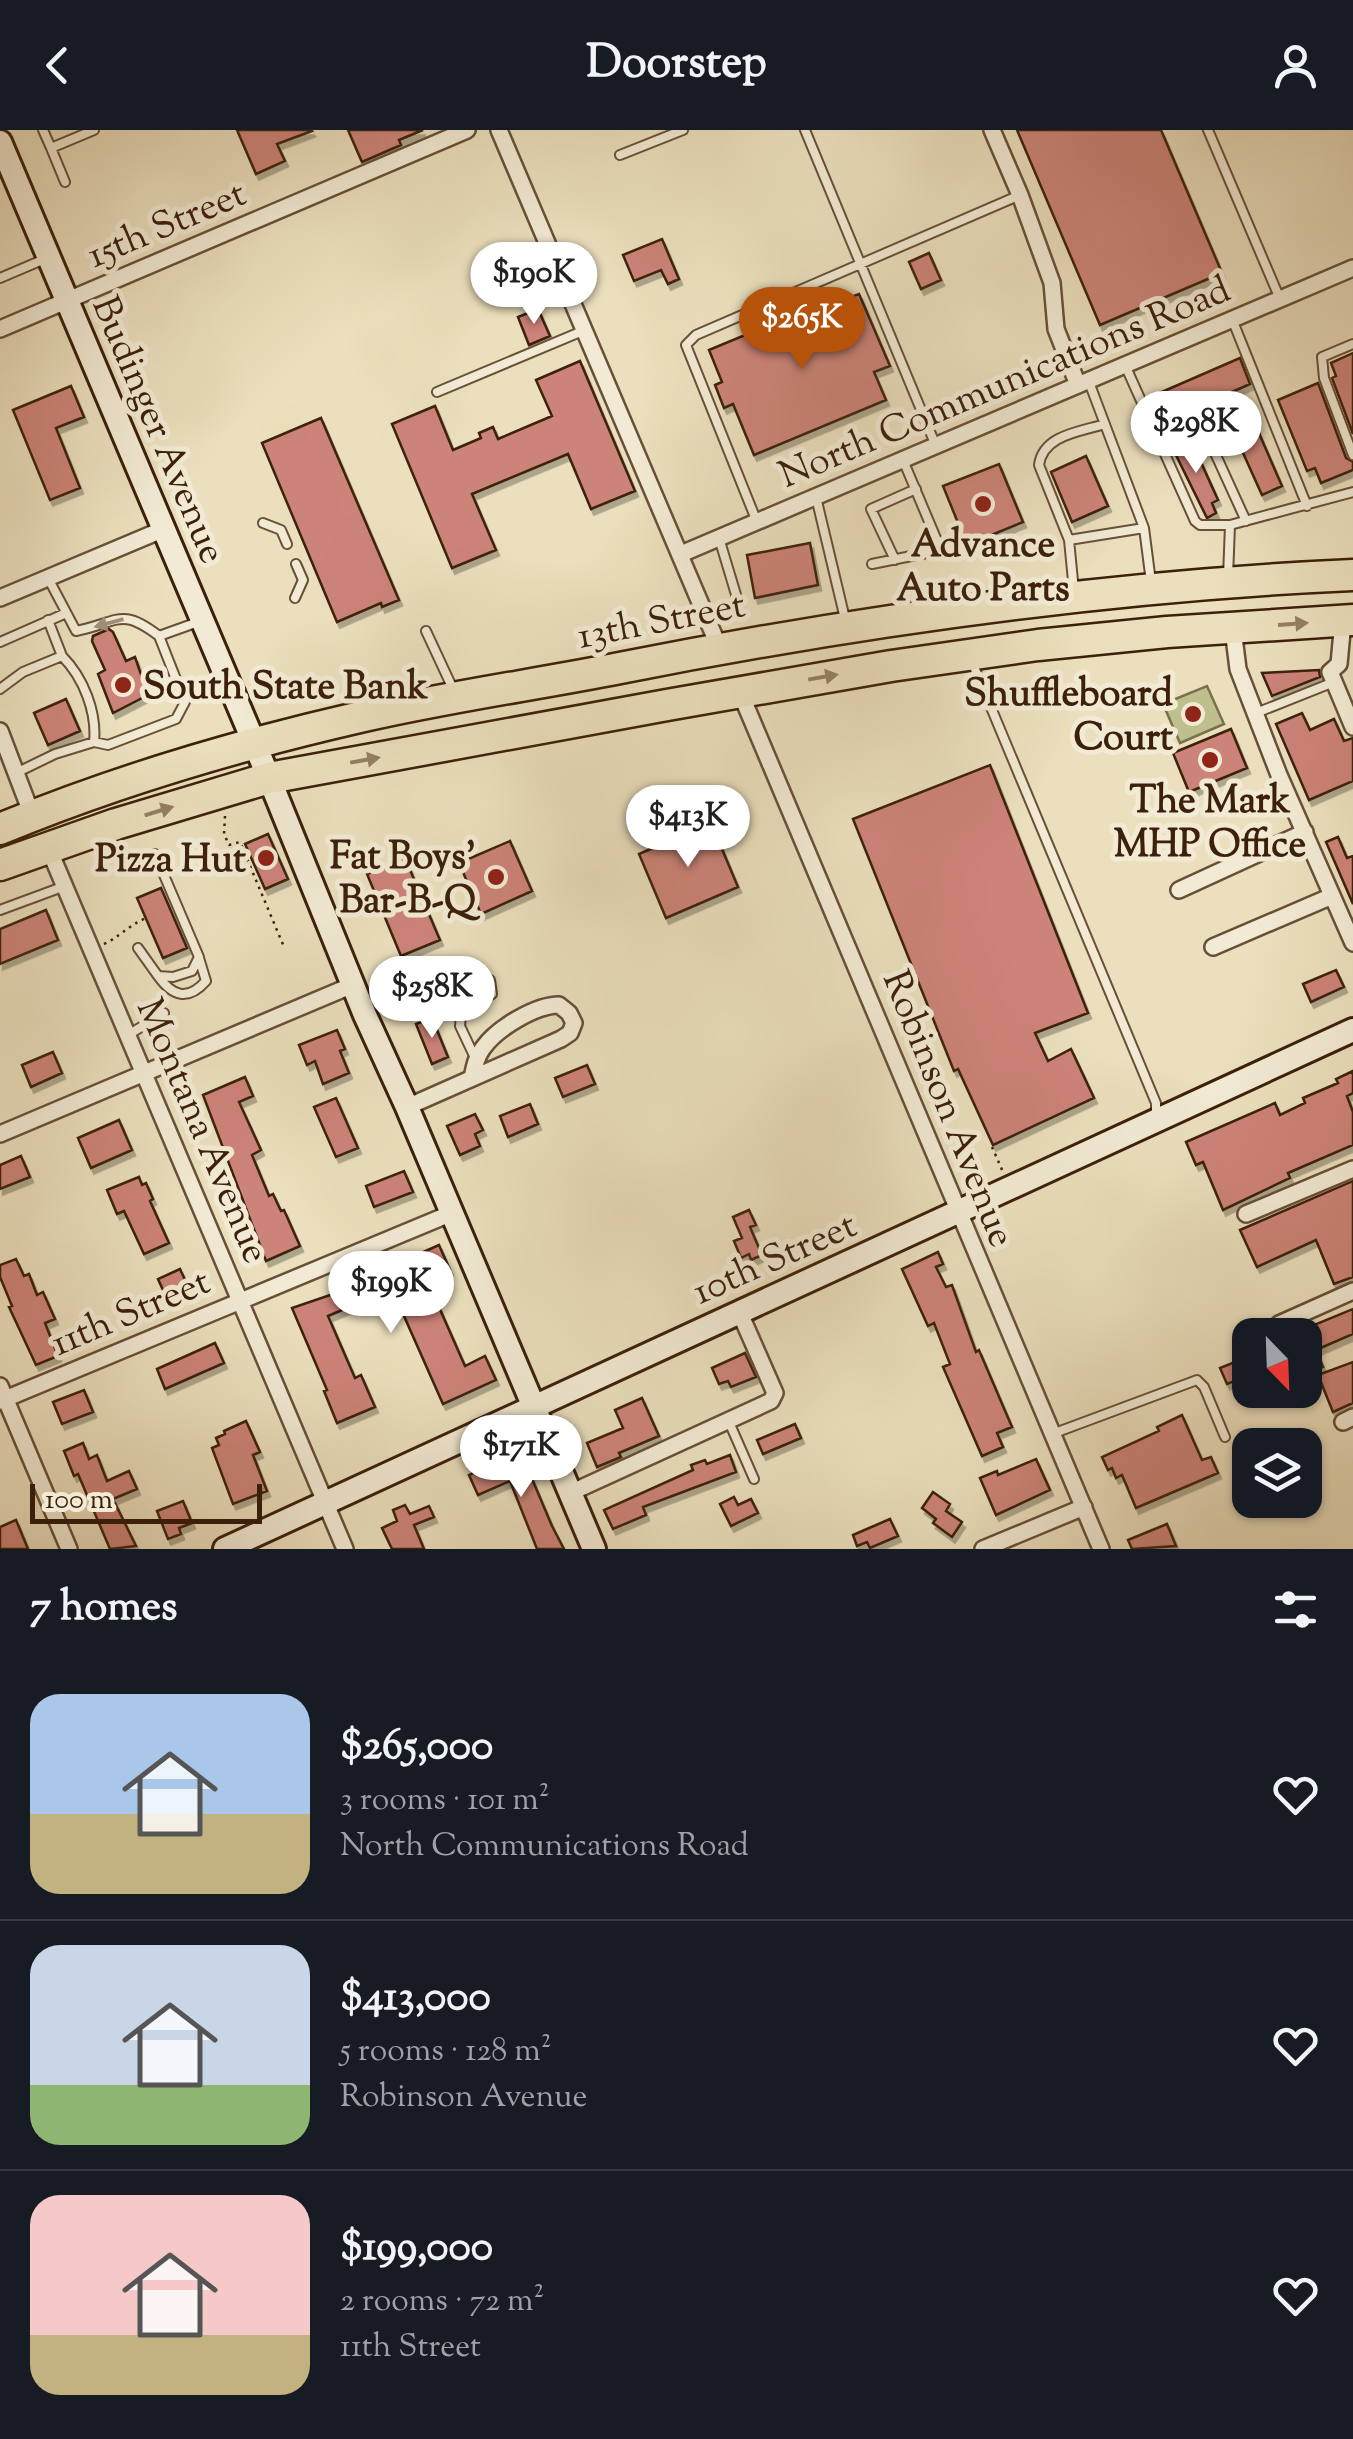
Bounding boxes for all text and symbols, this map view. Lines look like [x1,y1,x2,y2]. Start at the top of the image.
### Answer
text: Doorstep [586,33,767,98]
icon: back [30,38,85,93]
icon: person [1268,38,1323,93]
street label: 15th Street [80,169,255,284]
pin: $190K [464,242,604,327]
text: $190K [492,251,576,297]
street label: North Communications Road [772,265,1240,504]
pin: $265K [732,287,872,372]
street label: Budinger Avenue [76,289,237,573]
text: $265K [761,296,843,342]
pin: $298K [1126,391,1266,476]
text: $298K [1153,400,1239,446]
marker: Advance Auto Parts [972,493,994,515]
place label: Advance Auto Parts [896,520,1070,618]
street label: 13th Street [573,580,750,666]
one-way arrow [94,615,125,631]
one-way arrow [1278,616,1310,632]
place label: South State Bank [143,662,428,716]
one-way arrow [807,669,839,684]
place label: Shuffleboard Court [964,669,1174,767]
marker: South State Bank [112,674,134,696]
marker: Shuffleboard Court [1182,703,1204,725]
marker: The Mark MHP Office [1199,749,1221,771]
one-way arrow [350,752,381,767]
place label: The Mark MHP Office [1114,776,1306,874]
pin: $413K [618,785,758,870]
text: $413K [648,794,728,840]
one-way arrow [144,803,174,818]
place label: Fat Boys' Bar-B-Q [330,832,481,930]
place label: Pizza Hut [95,835,246,889]
marker: Pizza Hut [255,847,277,869]
marker: Fat Boys' Bar-B-Q [485,866,507,888]
pin: $258K [362,956,502,1041]
street label: Robinson Avenue [866,963,1026,1256]
text: $258K [391,965,473,1011]
street label: Montana Avenue [120,991,280,1272]
street label: 10th Street [685,1201,866,1321]
pin: $199K [321,1251,461,1336]
street label: 11th Street [44,1257,219,1372]
text: $199K [350,1260,432,1306]
north arrow [1232,1318,1322,1408]
map controls [1232,1318,1322,1518]
pin: $171K [451,1415,591,1500]
text: $171K [482,1424,560,1470]
button: layers [1232,1428,1322,1518]
scale bar [30,1479,262,1524]
text: 100 m [45,1481,113,1521]
text: 7 homes [30,1579,178,1639]
icon: filters [1268,1582,1323,1637]
text: $265,000 [340,1718,493,1778]
icon: home [110,1734,230,1854]
icon: heart [1268,1767,1323,1822]
text: 3 rooms · 101 m² [340,1778,550,1824]
text: North Communications Road [340,1824,749,1870]
text: $413,000 [340,1969,491,2029]
icon: home [110,1985,230,2105]
icon: heart [1268,2018,1323,2073]
text: 5 rooms · 128 m² [340,2029,551,2075]
text: Robinson Avenue [340,2075,587,2121]
text: $199,000 [340,2219,493,2279]
icon: home [110,2235,230,2355]
icon: heart [1268,2268,1323,2323]
text: 2 rooms · 72 m² [340,2279,544,2325]
text: 11th Street [340,2325,481,2371]

